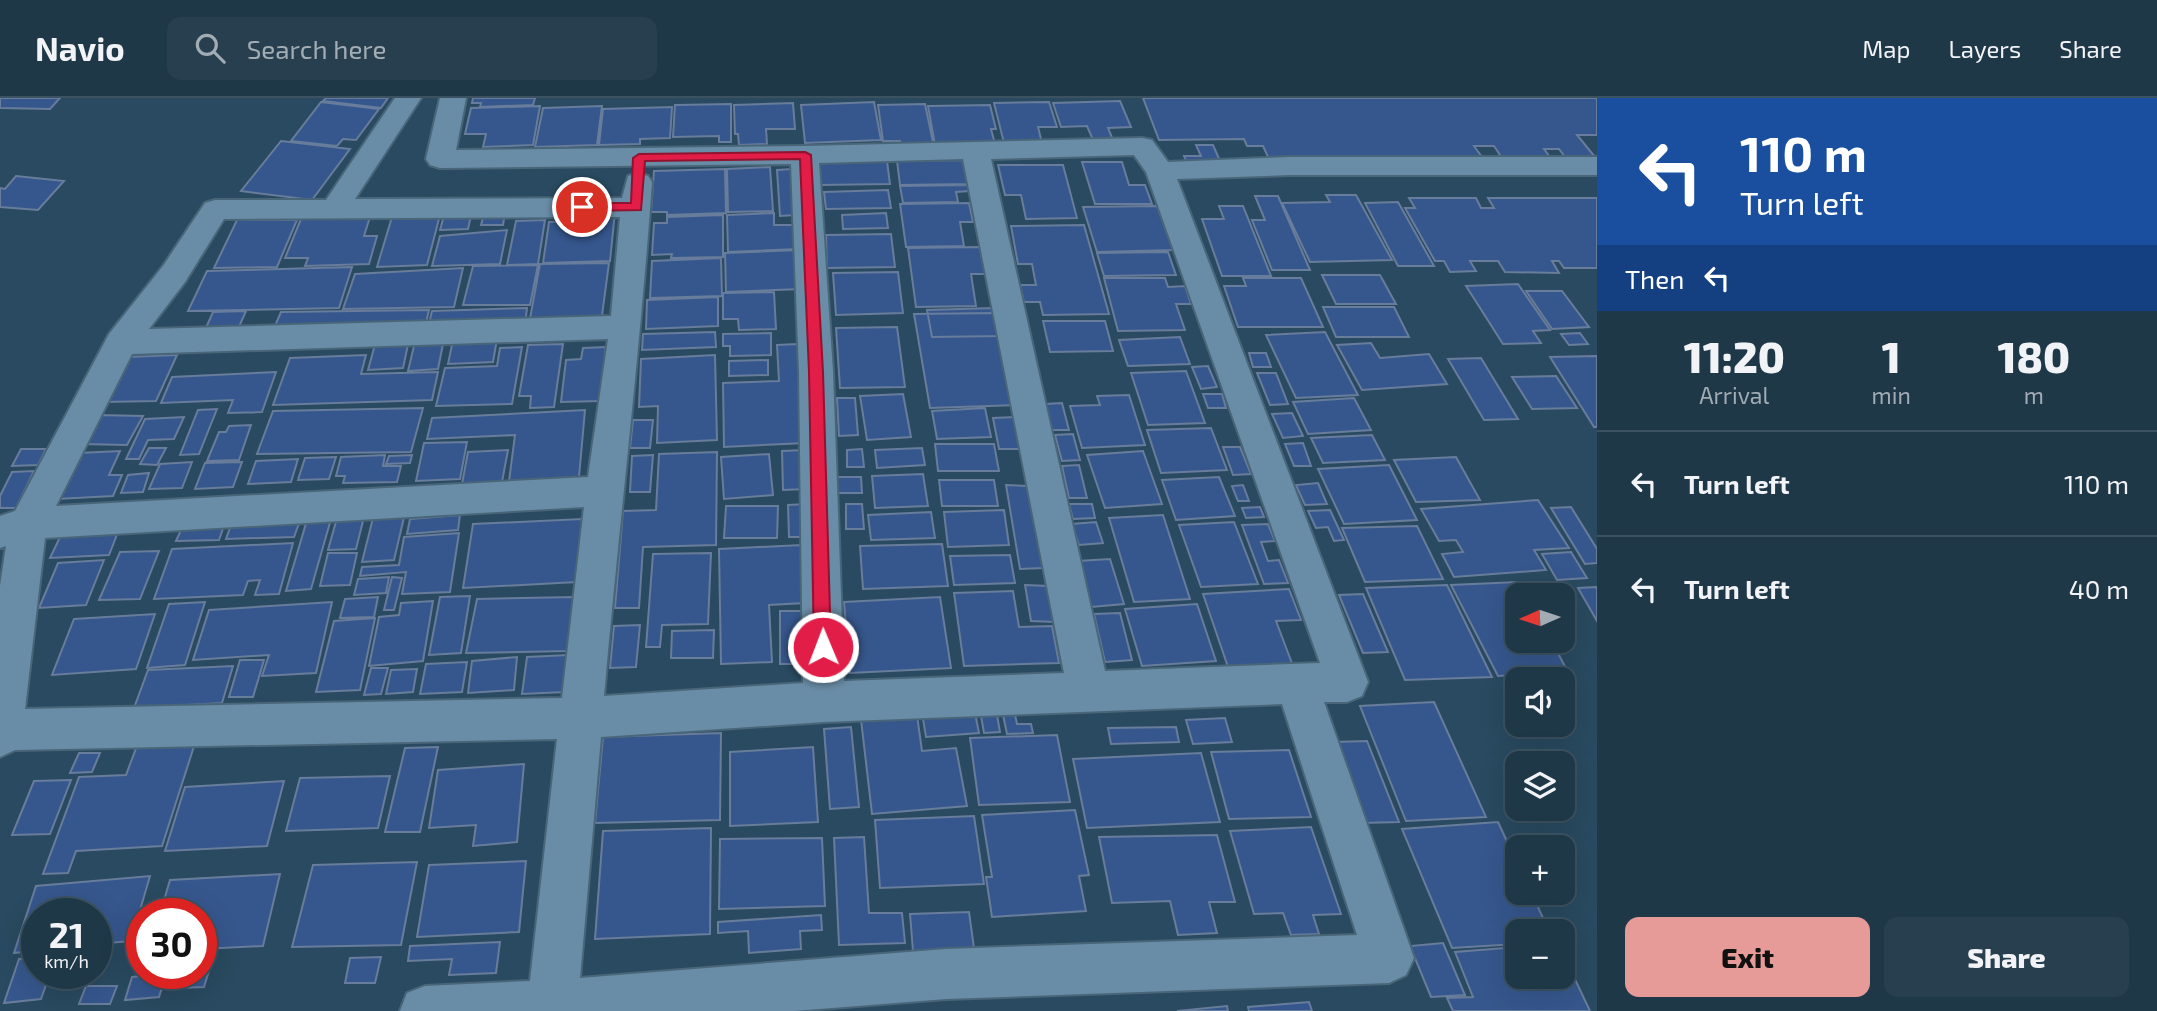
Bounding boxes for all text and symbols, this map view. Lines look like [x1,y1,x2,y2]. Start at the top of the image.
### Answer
search box [167,17,657,80]
text: Navio [35,28,125,68]
icon: search [191,29,229,67]
text: Search here [247,33,386,64]
text: Map [1862,34,1910,63]
text: Layers [1948,34,2021,63]
text: Share [2059,34,2122,63]
text: 110 m [1740,123,1867,182]
icon: left [1625,126,1716,217]
pin [552,177,612,237]
text: Turn left [1740,183,1864,221]
icon: arrive [563,188,601,226]
icon: left [1698,259,1736,297]
text: Then [1625,263,1684,294]
text: 11:20 [1684,331,1785,381]
text: 1 [1882,331,1901,381]
text: 180 [1998,331,2070,381]
text: Arrival [1699,381,1769,409]
text: min [1872,381,1911,409]
text: m [2024,381,2044,409]
icon: left [1625,465,1663,503]
text: Turn left [1684,468,1790,499]
text: 110 m [2064,468,2129,499]
icon: left [1625,570,1663,608]
text: Turn left [1684,573,1790,604]
text: 40 m [2069,573,2129,604]
north arrow [1505,583,1575,653]
map controls [1505,583,1575,989]
position arrow [786,610,860,684]
button: sound [1505,667,1575,737]
button: layers [1505,751,1575,821]
button: + [1505,835,1575,905]
speed limit sign: 30 [126,898,217,989]
text: 21 [49,913,84,955]
button: Exit [1625,917,1870,997]
button: Share [1884,917,2129,997]
button: − [1505,919,1575,989]
text: km/h [44,950,89,972]

